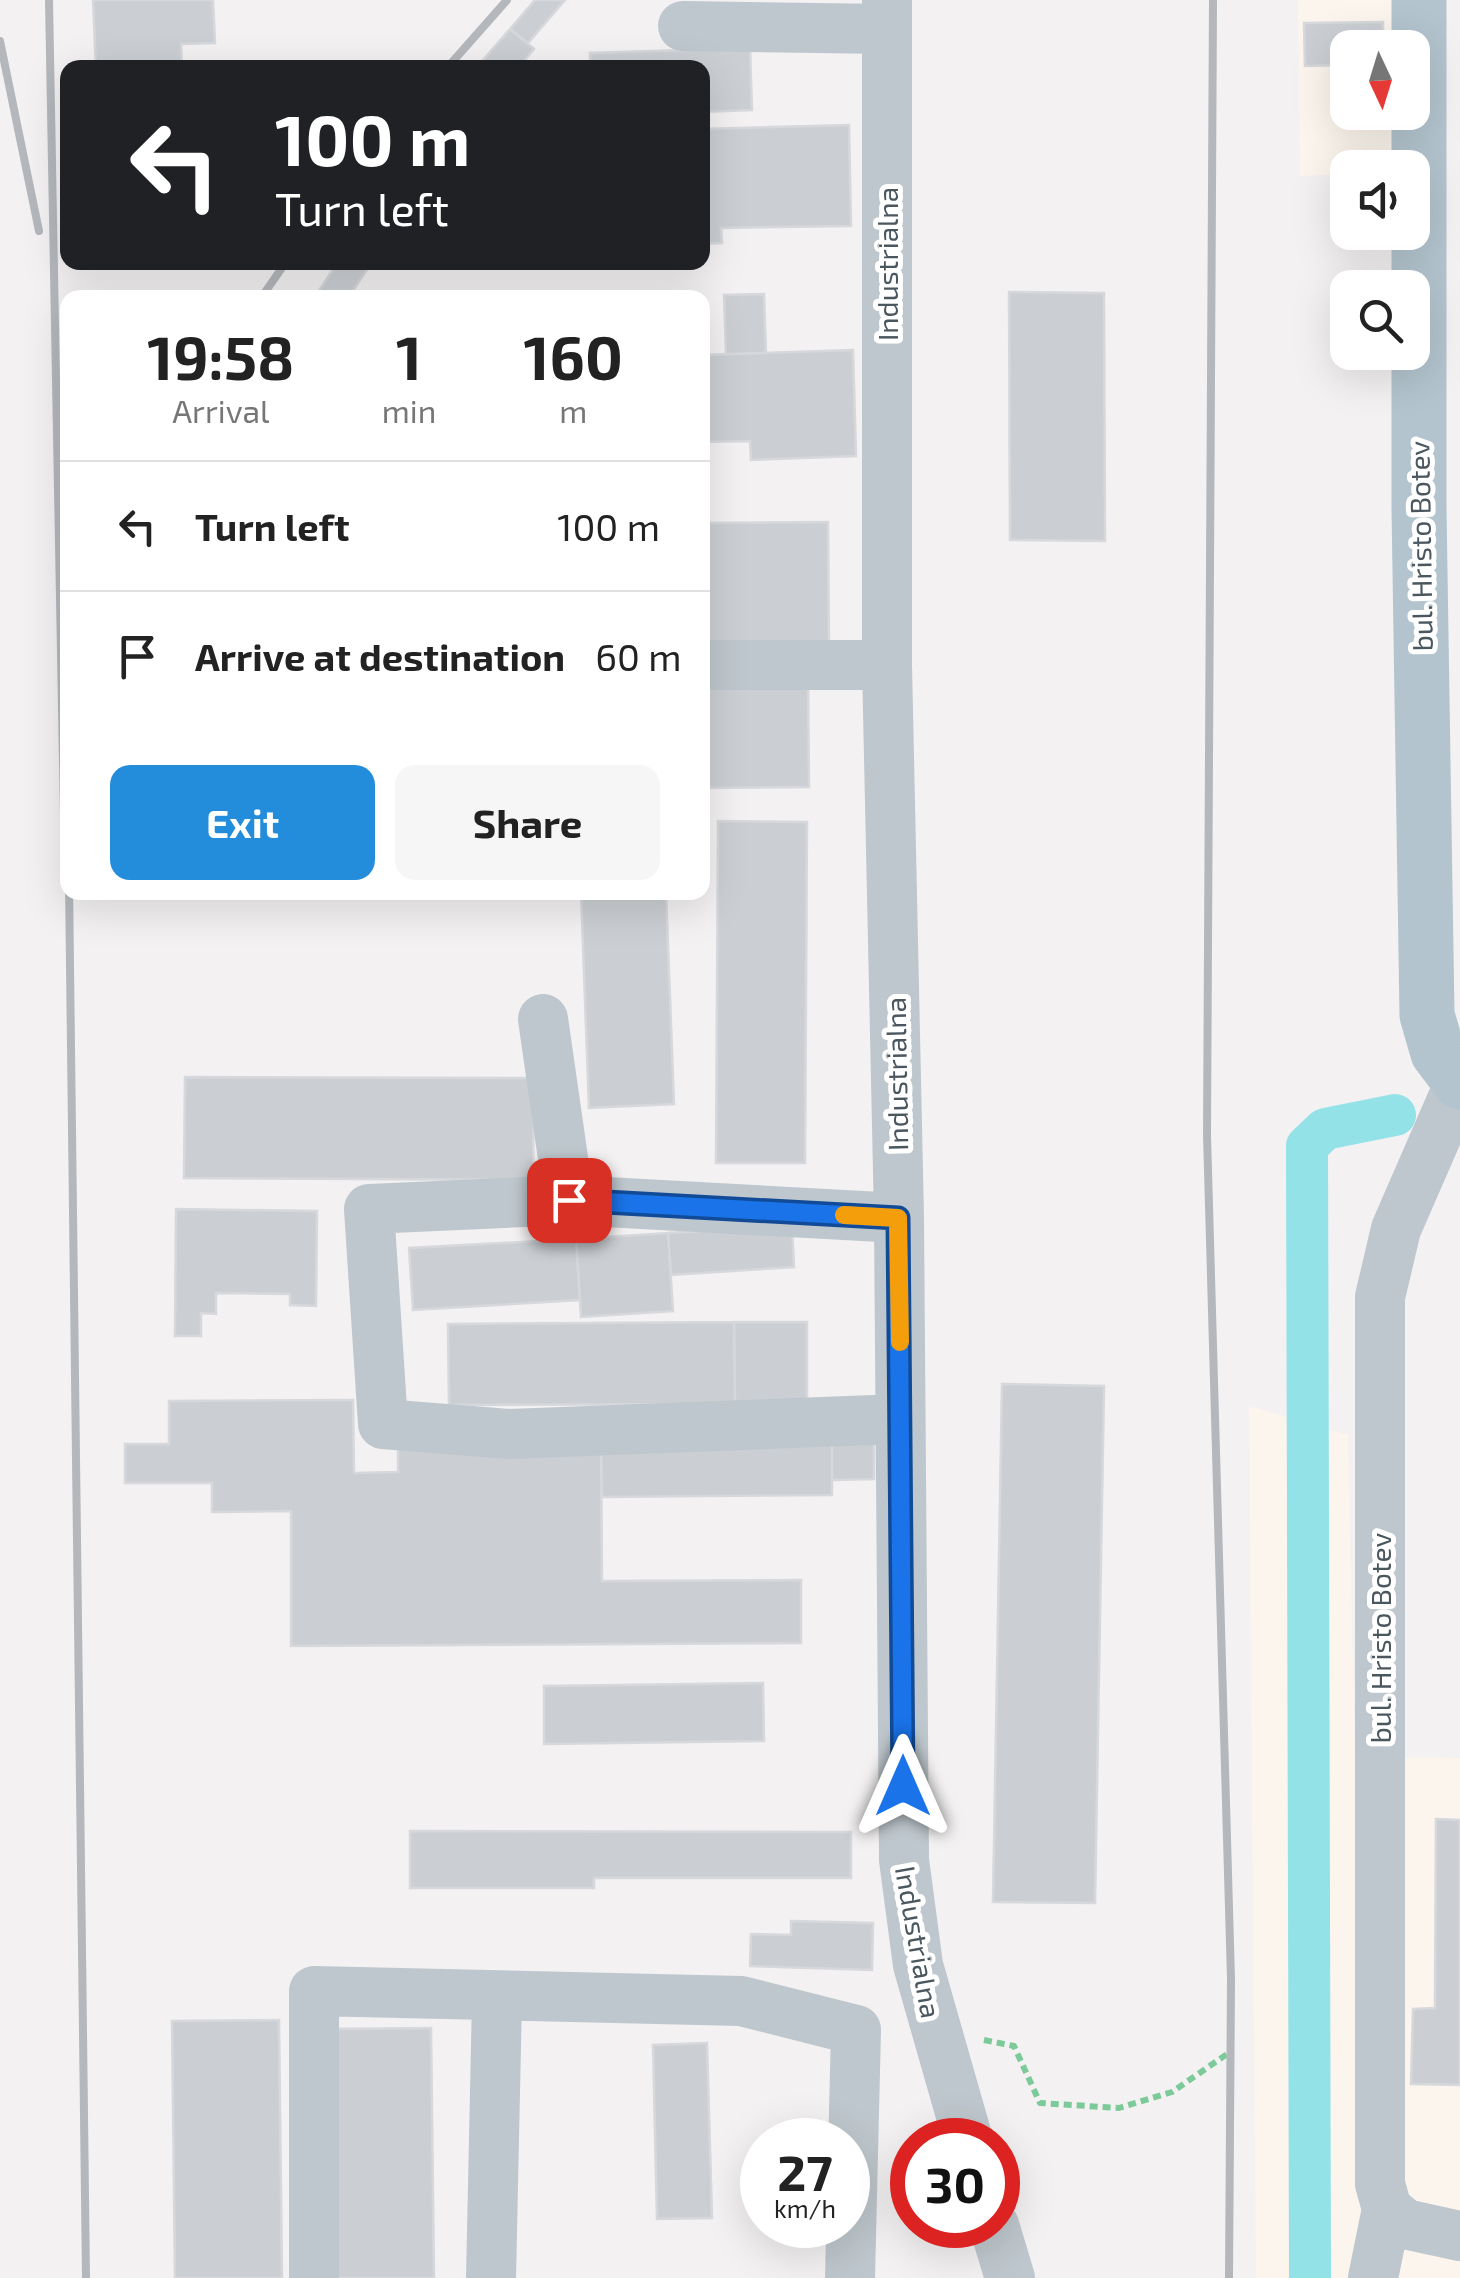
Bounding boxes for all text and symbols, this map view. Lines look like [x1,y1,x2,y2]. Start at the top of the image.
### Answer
north arrow [1330,30,1430,130]
map controls [1330,30,1430,370]
text: 100 m [275,96,470,180]
icon: left [110,100,240,230]
button: sound [1330,150,1430,250]
text: Turn left [275,181,449,235]
street label: Industrialna [870,187,904,341]
button: search [1330,270,1430,370]
text: 19:58 [147,320,295,392]
text: 1 [396,320,422,392]
text: 160 [524,320,623,392]
text: Arrival [172,391,270,429]
text: min [382,391,436,429]
text: m [559,391,587,429]
street label: bul. Hristo Botev [1401,440,1439,652]
icon: left [110,499,165,554]
text: Turn left [195,503,350,549]
text: 100 m [557,503,660,549]
icon: arrive [110,629,165,684]
text: Arrive at destination [195,633,565,679]
text: 60 m [595,633,682,679]
button: Exit [110,765,375,880]
button: Share [395,765,660,880]
street label: Industrialna [878,997,914,1151]
pin [527,1158,612,1243]
icon: arrive [542,1173,597,1228]
street label: bul. Hristo Botev [1363,1533,1397,1743]
position arrow [851,1734,955,1838]
street label: Industrialna [889,1863,949,2021]
speed limit sign: 30 [890,2118,1020,2248]
text: 27 [777,2141,833,2201]
text: km/h [774,2193,836,2223]

